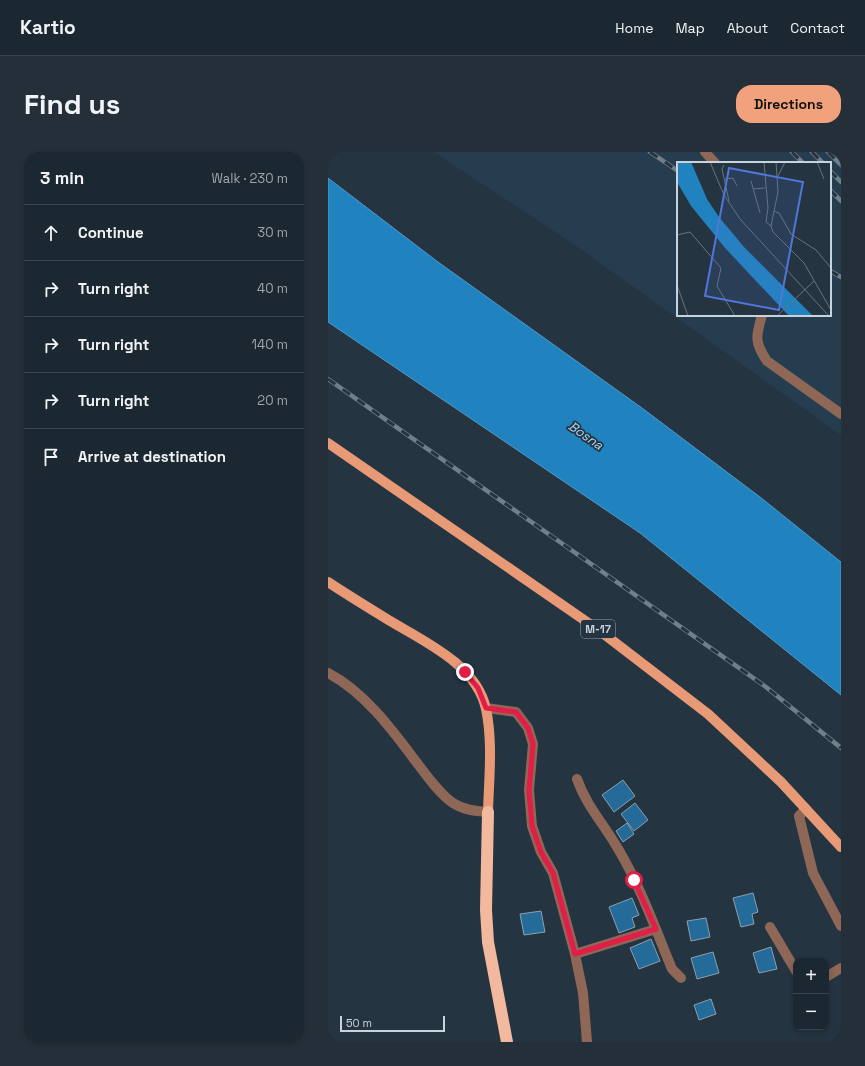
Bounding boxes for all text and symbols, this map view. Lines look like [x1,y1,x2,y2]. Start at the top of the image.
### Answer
text: Kartio [20,15,76,40]
text: Home [615,19,653,37]
text: Map [675,19,705,37]
text: About [727,19,768,37]
text: Contact [790,19,845,37]
button: Directions [736,85,841,123]
text: Find us [24,86,121,122]
inset map [677,162,831,316]
text: 3 min [40,167,84,189]
text: Walk · 230 m [211,170,288,187]
icon: ahead [40,222,62,244]
text: Continue [78,223,144,242]
text: 30 m [257,224,288,241]
icon: right [40,278,62,300]
text: Turn right [78,279,149,298]
text: 40 m [257,280,288,297]
icon: right [40,334,62,356]
text: Turn right [78,335,149,354]
text: 140 m [252,336,288,353]
icon: right [40,390,62,412]
text: Turn right [78,391,149,410]
text: 20 m [257,392,288,409]
water label: Bosna [565,417,607,454]
icon: arrive [40,446,62,468]
text: Arrive at destination [78,447,226,466]
road number: M-17 [581,620,615,638]
route end [456,663,474,681]
route start [625,871,643,889]
map controls [793,958,829,1030]
button: + [793,958,829,994]
button: − [793,994,829,1030]
scale bar [340,1014,445,1033]
text: 50 m [346,1016,372,1030]

